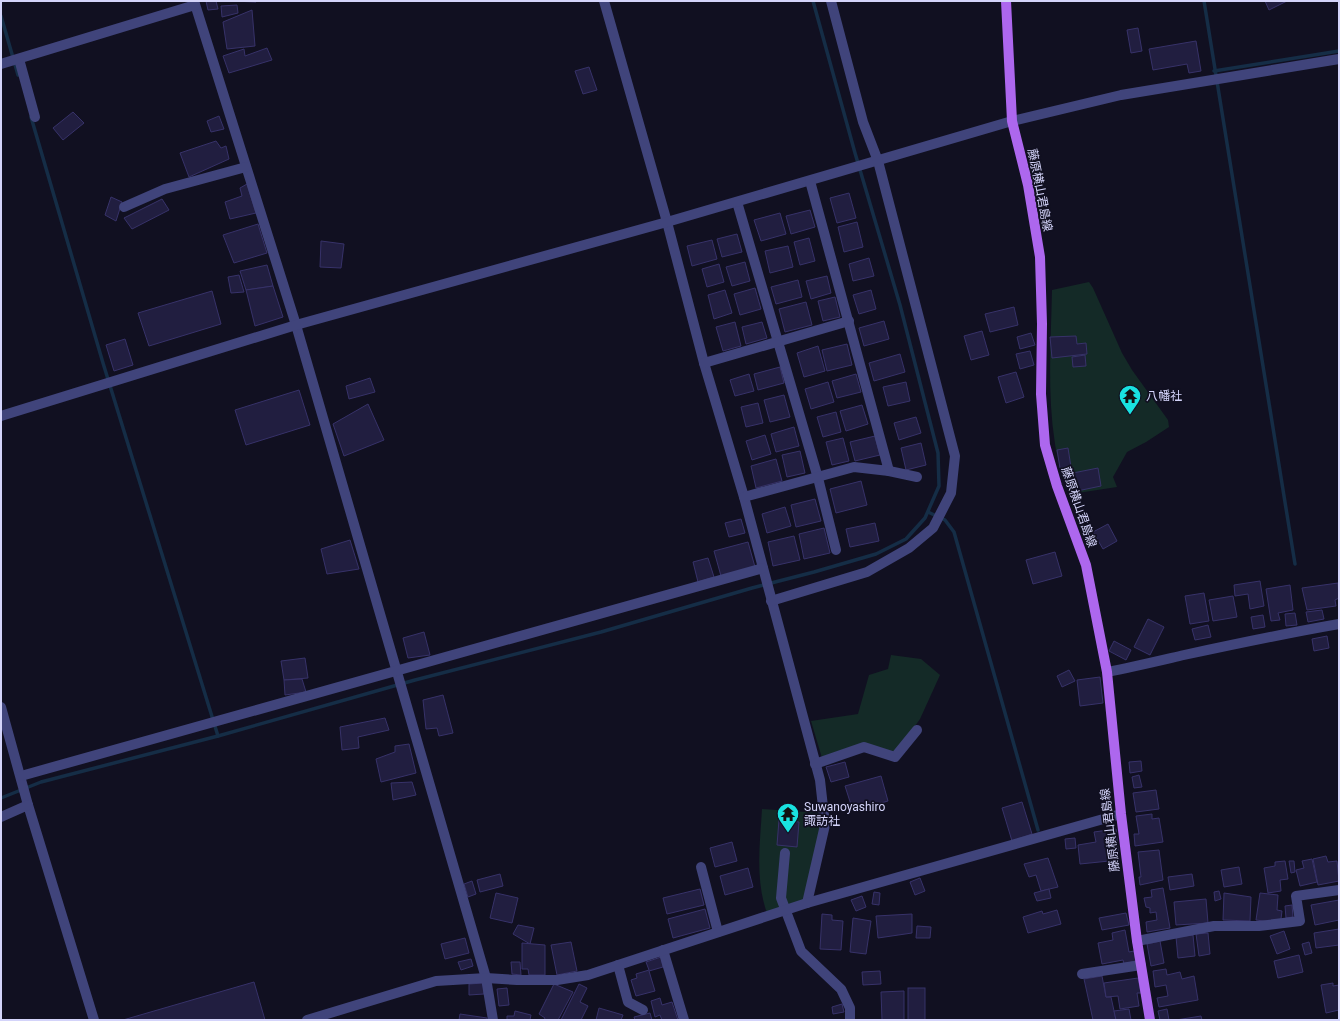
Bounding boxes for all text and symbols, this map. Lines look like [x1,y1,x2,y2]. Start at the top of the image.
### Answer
street label: 藤原横山君島線 [1025,147,1055,233]
temple icon: 八幡社 [1117,383,1143,416]
place label: 八幡社 [1146,389,1182,403]
street label: 藤原横山君島線 [1059,465,1099,549]
street label: 藤原横山君島線 [1098,787,1122,873]
place label: Suwanoyashiro 諏訪社 [804,800,885,828]
temple icon: Suwanoyashiro 諏訪社 [775,801,801,834]

